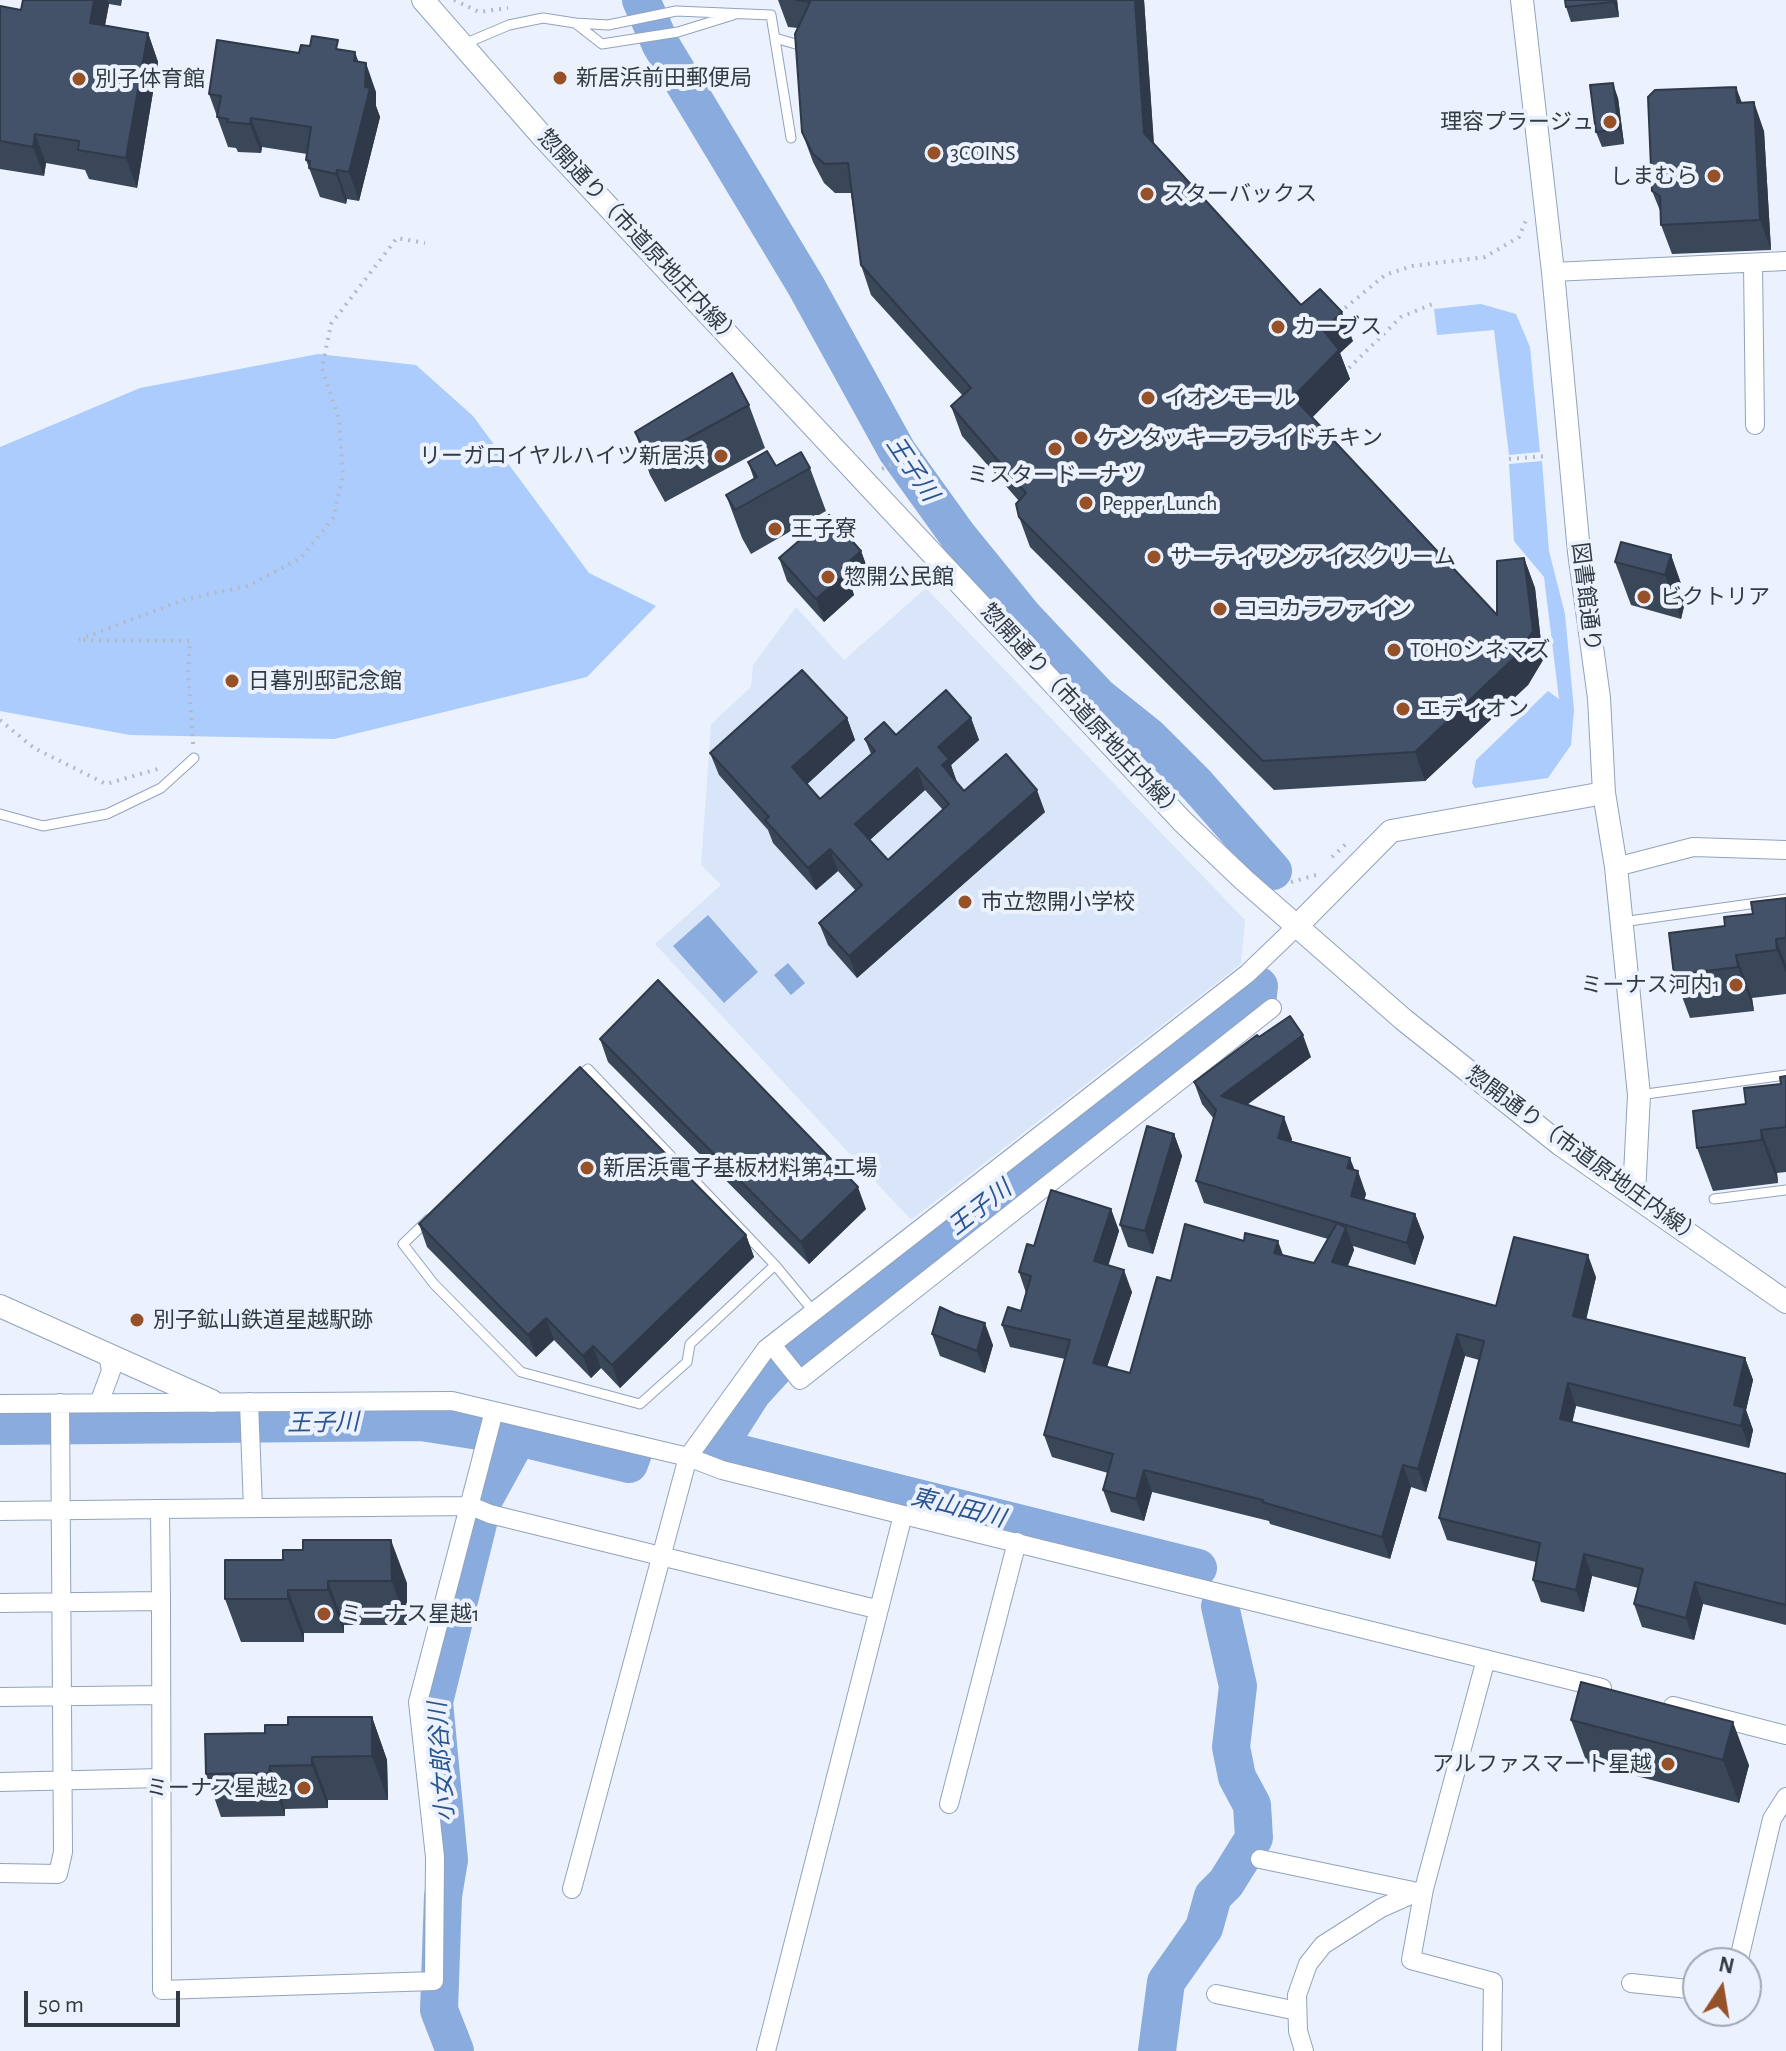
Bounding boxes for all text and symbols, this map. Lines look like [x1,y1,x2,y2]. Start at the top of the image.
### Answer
place label: 新居浜前田郵便局 [576,65,752,91]
place label: 別子体育館 [95,66,205,92]
marker: 新居浜前田郵便局 [551,69,569,87]
marker: 別子体育館 [70,70,88,88]
place label: 理容プラージュ [1440,109,1594,135]
marker: 理容プラージュ [1601,113,1619,131]
street label: 惣開通り（市道原地庄内線） [532,124,746,352]
place label: 3COINS [950,140,1016,166]
marker: 3COINS [925,144,943,162]
place label: しまむら [1610,163,1698,189]
marker: しまむら [1705,167,1723,185]
place label: スターバックス [1163,181,1317,207]
marker: スターバックス [1138,185,1156,203]
place label: カーブス [1294,314,1382,340]
marker: カーブス [1269,318,1287,336]
place label: イオンモール [1164,385,1296,411]
marker: イオンモール [1139,389,1157,407]
place label: ケンタッキーフライドチキン [1097,425,1383,451]
marker: ケンタッキーフライドチキン [1072,429,1090,447]
water label: 王子川 [880,431,944,507]
marker: ミスタードーナツ [1046,440,1064,458]
place label: リーガロイヤルハイツ新居浜 [419,443,705,469]
marker: リーガロイヤルハイツ新居浜 [712,447,730,465]
place label: ミスタードーナツ [967,462,1143,488]
place label: Pepper Lunch [1102,490,1217,516]
marker: Pepper Lunch [1077,494,1095,512]
place label: 王子寮 [791,516,857,542]
marker: 王子寮 [766,520,784,538]
street label: 図書館通り [1566,541,1606,653]
place label: サーティワンアイスクリーム [1170,544,1456,570]
marker: サーティワンアイスクリーム [1145,548,1163,566]
place label: 惣開公民館 [844,564,954,590]
marker: 惣開公民館 [819,568,837,586]
place label: ビクトリア [1660,584,1770,610]
marker: ビクトリア [1635,588,1653,606]
place label: ココカラファイン [1236,596,1412,622]
street label: 惣開通り（市道原地庄内線） [975,598,1189,826]
marker: ココカラファイン [1211,600,1229,618]
place label: TOHOシネマズ [1410,637,1551,663]
marker: TOHOシネマズ [1385,641,1403,659]
place label: 日暮別邸記念館 [248,668,402,694]
marker: 日暮別邸記念館 [223,672,241,690]
place label: エディオン [1419,696,1529,722]
marker: エディオン [1394,700,1412,718]
place label: 市立惣開小学校 [981,889,1135,915]
marker: 市立惣開小学校 [956,893,974,911]
place label: ミーナス河内1 [1580,972,1720,998]
marker: ミーナス河内1 [1727,976,1745,994]
street label: 惣開通り（市道原地庄内線） [1461,1061,1707,1251]
place label: 新居浜電子基板材料第4工場 [603,1155,878,1181]
marker: 新居浜電子基板材料第4工場 [578,1159,596,1177]
water label: 王子川 [943,1174,1017,1242]
place label: 別子鉱山鉄道星越駅跡 [153,1307,373,1333]
marker: 別子鉱山鉄道星越駅跡 [128,1311,146,1329]
water label: 王子川 [287,1408,359,1438]
water label: 東山田川 [908,1482,1008,1534]
place label: ミーナス星越1 [340,1601,480,1627]
marker: ミーナス星越1 [315,1605,333,1623]
water label: 小女郎谷川 [423,1701,461,1823]
place label: アルファスマート星越 [1432,1751,1652,1777]
marker: アルファスマート星越 [1659,1755,1677,1773]
place label: ミーナス星越2 [146,1775,288,1801]
marker: ミーナス星越2 [295,1779,313,1797]
north arrow [1682,1947,1762,2027]
text: N [1717,1953,1736,1978]
scale bar [28,1975,184,2025]
text: 50 m [38,1993,84,2017]

